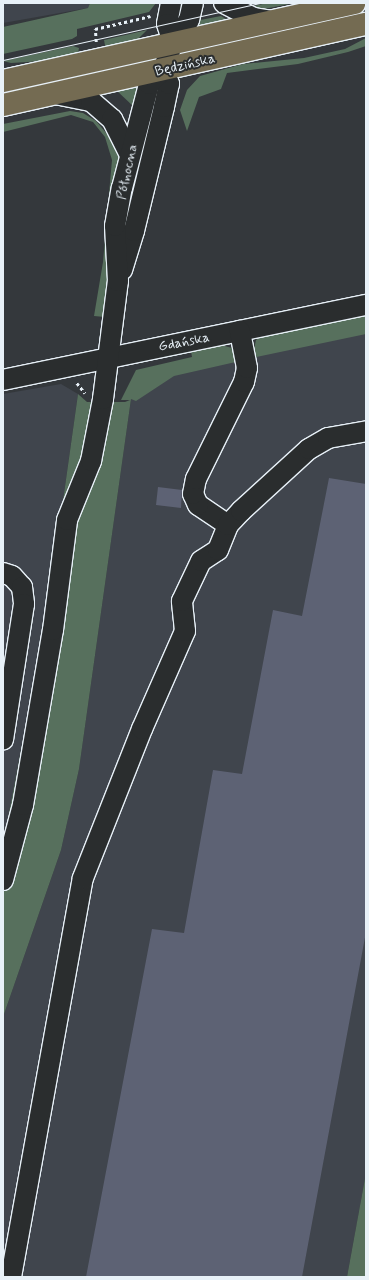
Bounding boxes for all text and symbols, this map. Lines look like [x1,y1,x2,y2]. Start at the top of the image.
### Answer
street label: Będzińska [153,50,217,80]
street label: Północna [113,143,141,201]
street label: Gdańska [157,329,211,355]

